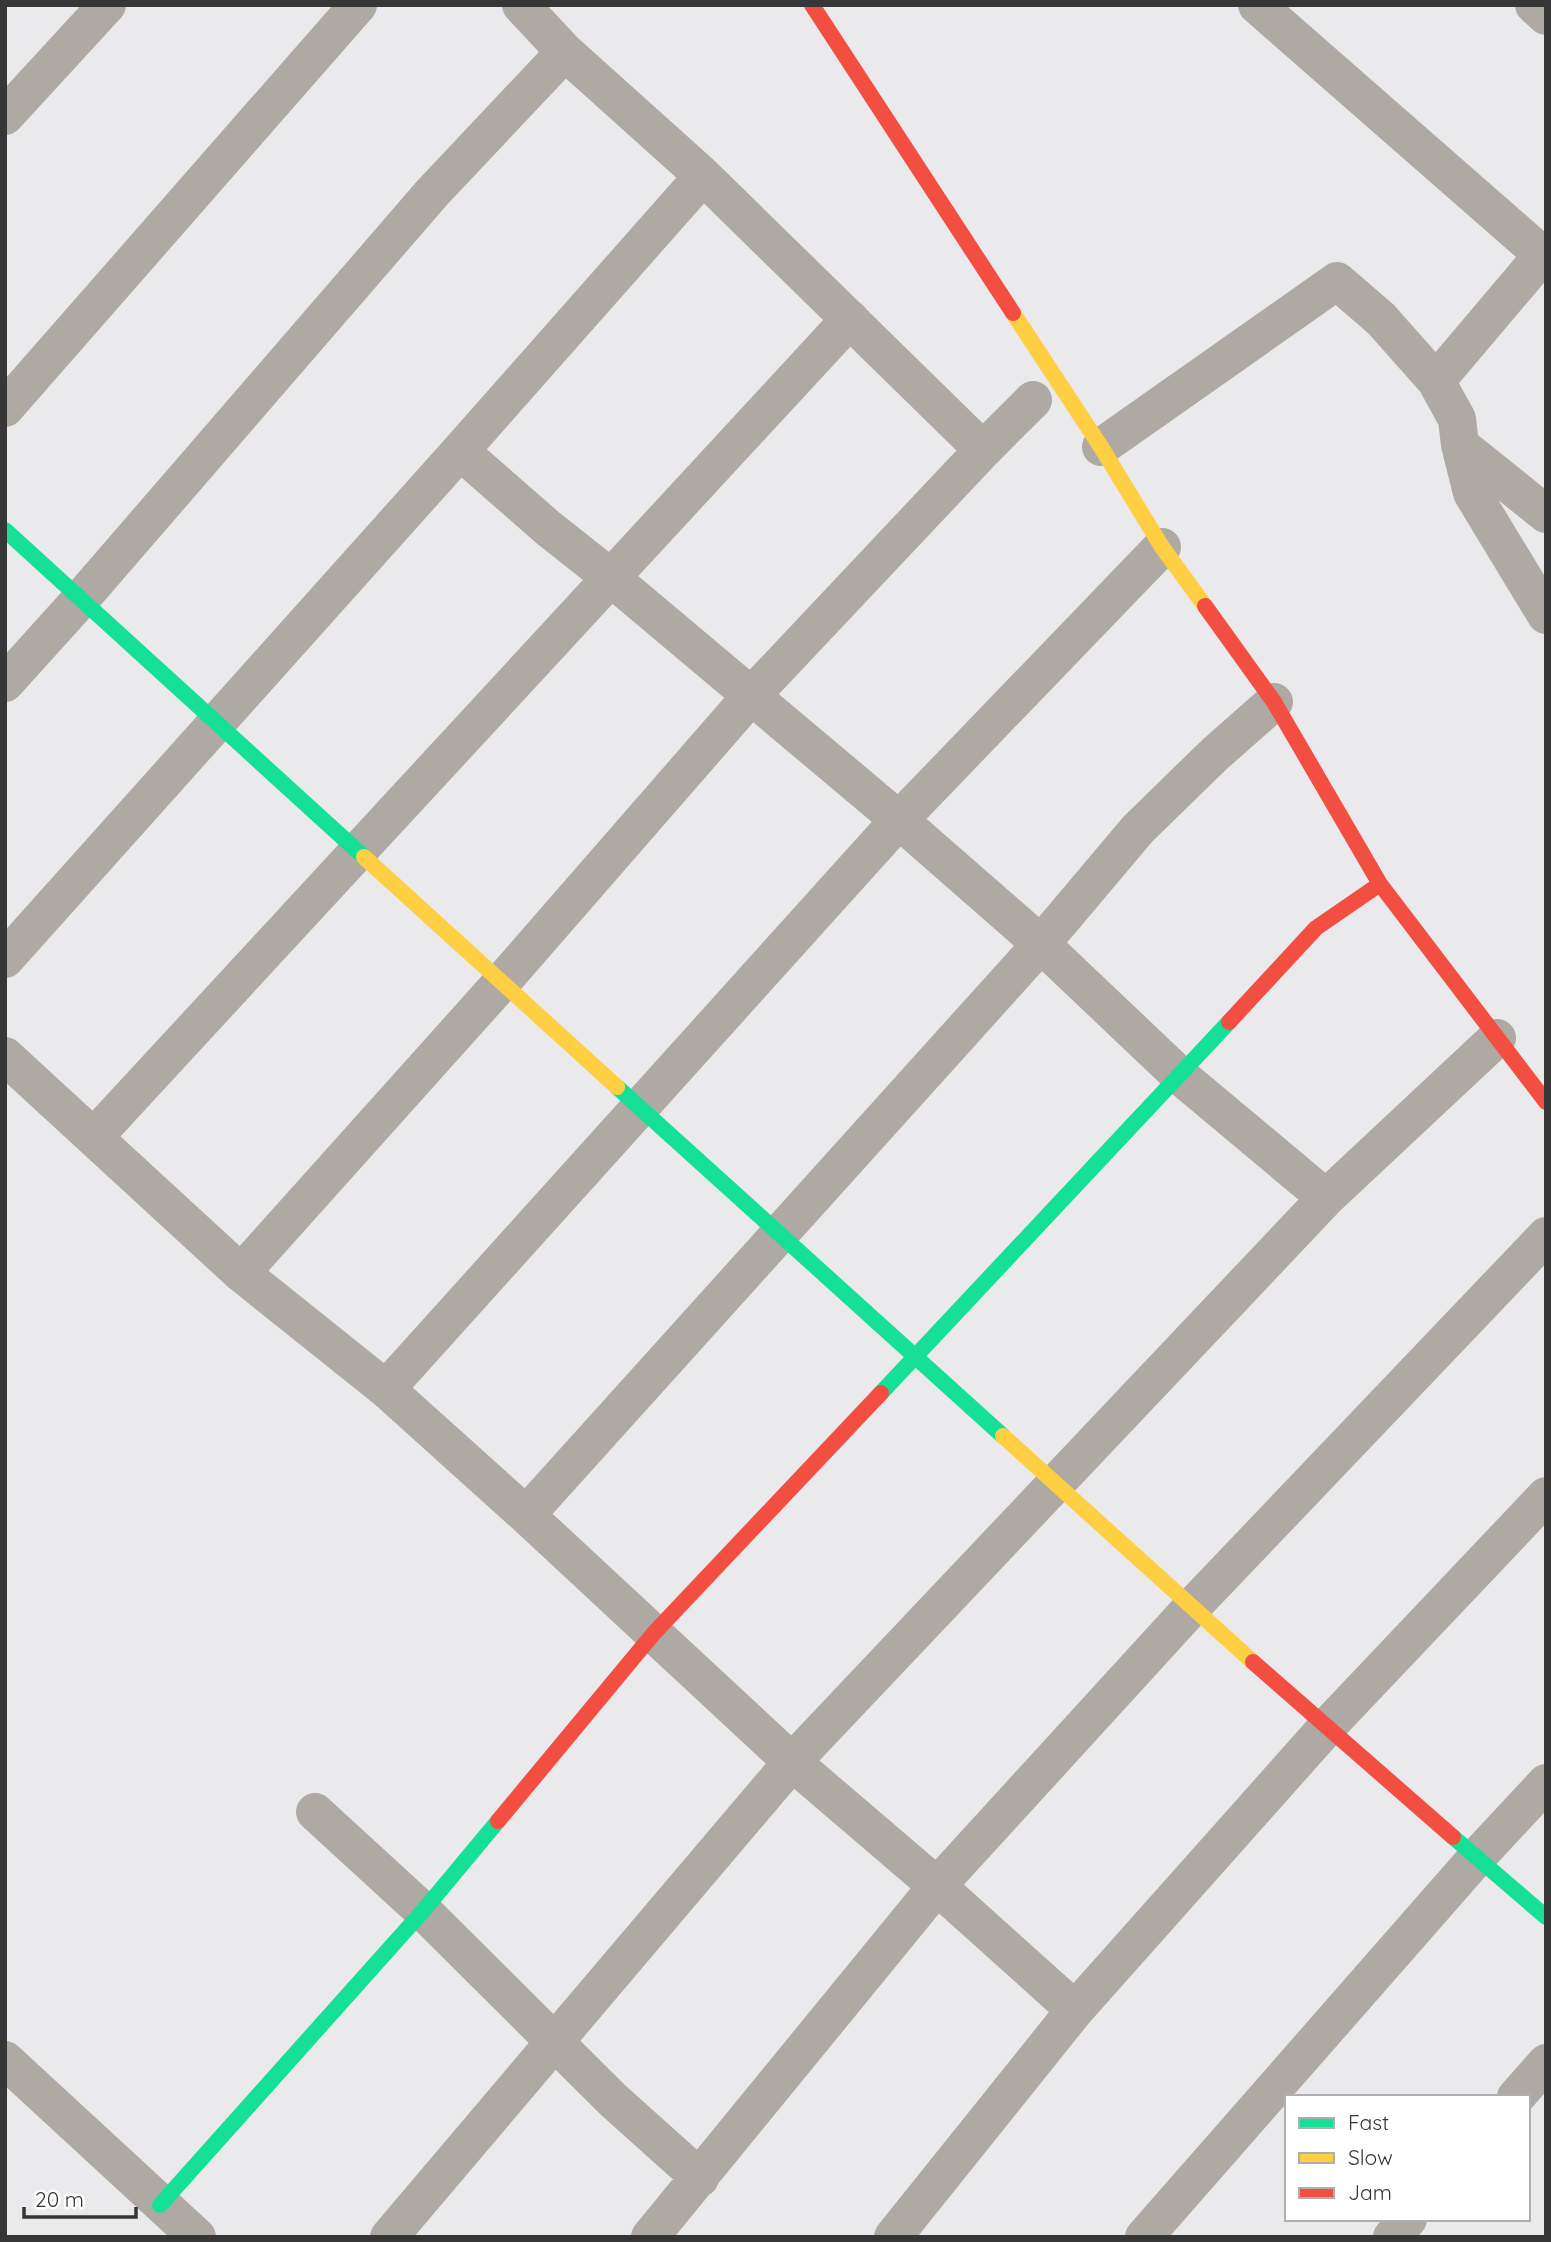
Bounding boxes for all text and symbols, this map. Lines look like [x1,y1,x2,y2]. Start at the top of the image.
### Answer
legend [1285,2095,1530,2221]
text: Fast [1348,2109,1389,2135]
text: Slow [1348,2144,1393,2170]
scale bar [24,2176,136,2220]
text: Jam [1348,2179,1392,2205]
text: 20 m [35,2186,84,2212]

